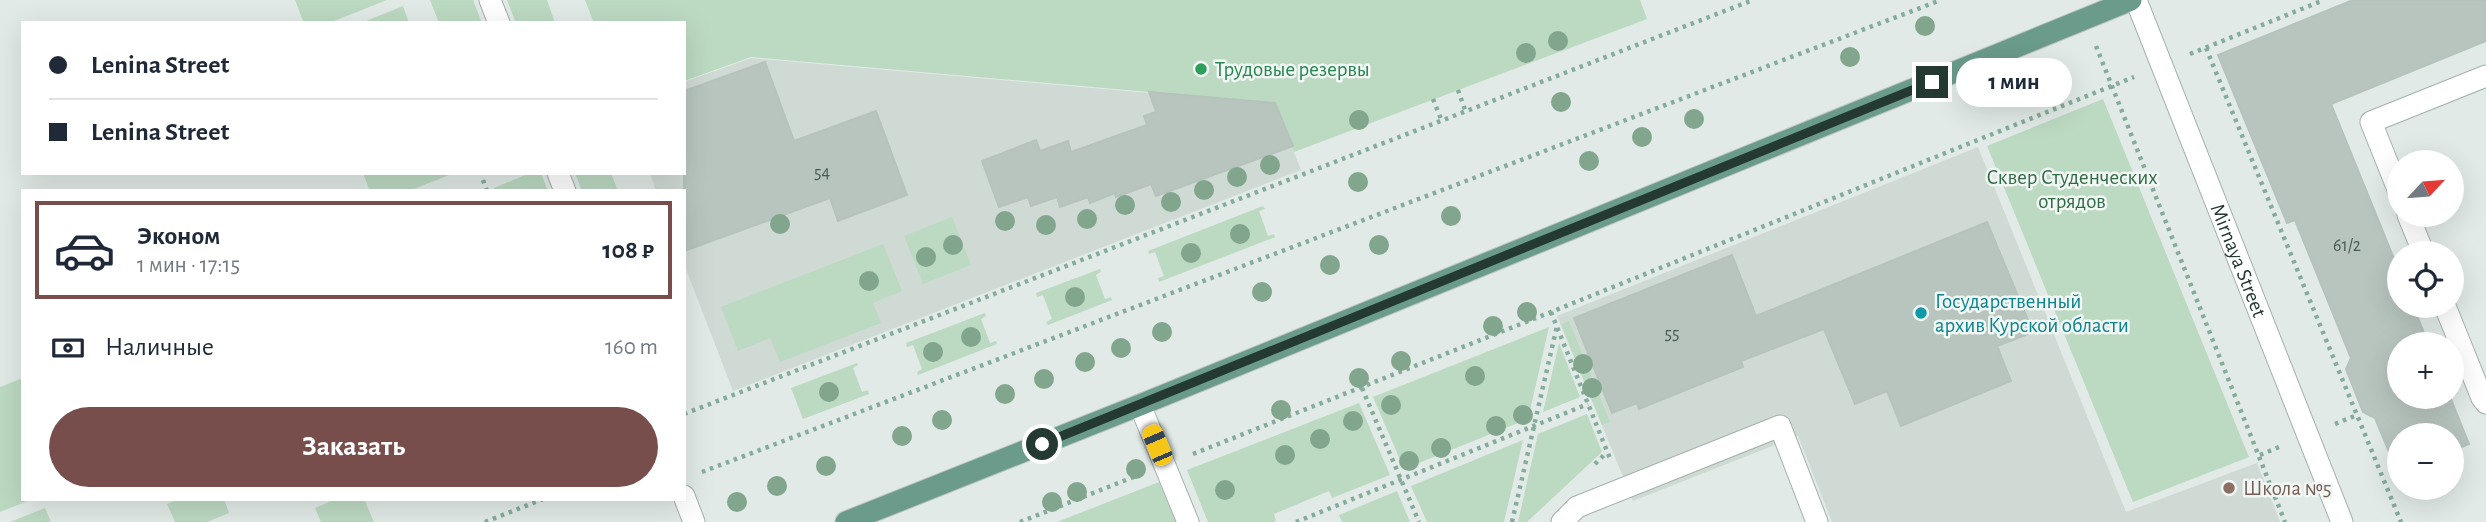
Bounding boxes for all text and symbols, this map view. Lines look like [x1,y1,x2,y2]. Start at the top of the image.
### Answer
text: Lenina Street [91,52,229,78]
callout: 1 мин [1956,57,2072,106]
place label: Трудовые резервы [1215,59,1370,80]
marker: Трудовые резервы [1193,61,1209,77]
route end [1916,66,1948,98]
text: 1 мин [1988,71,2040,94]
text: Lenina Street [91,119,229,145]
north arrow [2387,150,2464,228]
map controls [2387,150,2464,500]
house number: 54 [814,164,830,182]
park label: Сквер Студенческих отрядов [1986,167,2158,212]
street label: Mirnaya Street [2207,201,2271,320]
icon: car [53,219,116,282]
text: Эконом [137,223,220,249]
text: 108 ₽ [602,237,654,263]
house number: 61/2 [2333,237,2361,255]
button: locate [2387,241,2464,318]
text: 1 мин · 17:15 [137,254,240,277]
place label: Государственный архив Курской области [1935,291,2129,336]
marker: Государственный архив Курской области [1913,305,1929,321]
house number: 55 [1664,325,1680,343]
icon: cash [49,329,87,367]
button: + [2387,332,2464,409]
text: Наличные [105,334,214,360]
text: 160 m [605,336,658,359]
button: Заказать [49,407,658,487]
car [1140,422,1175,468]
button: − [2387,423,2464,500]
route start [1026,428,1058,460]
place label: Школа №5 [2243,478,2332,499]
marker: Школа №5 [2221,480,2237,496]

